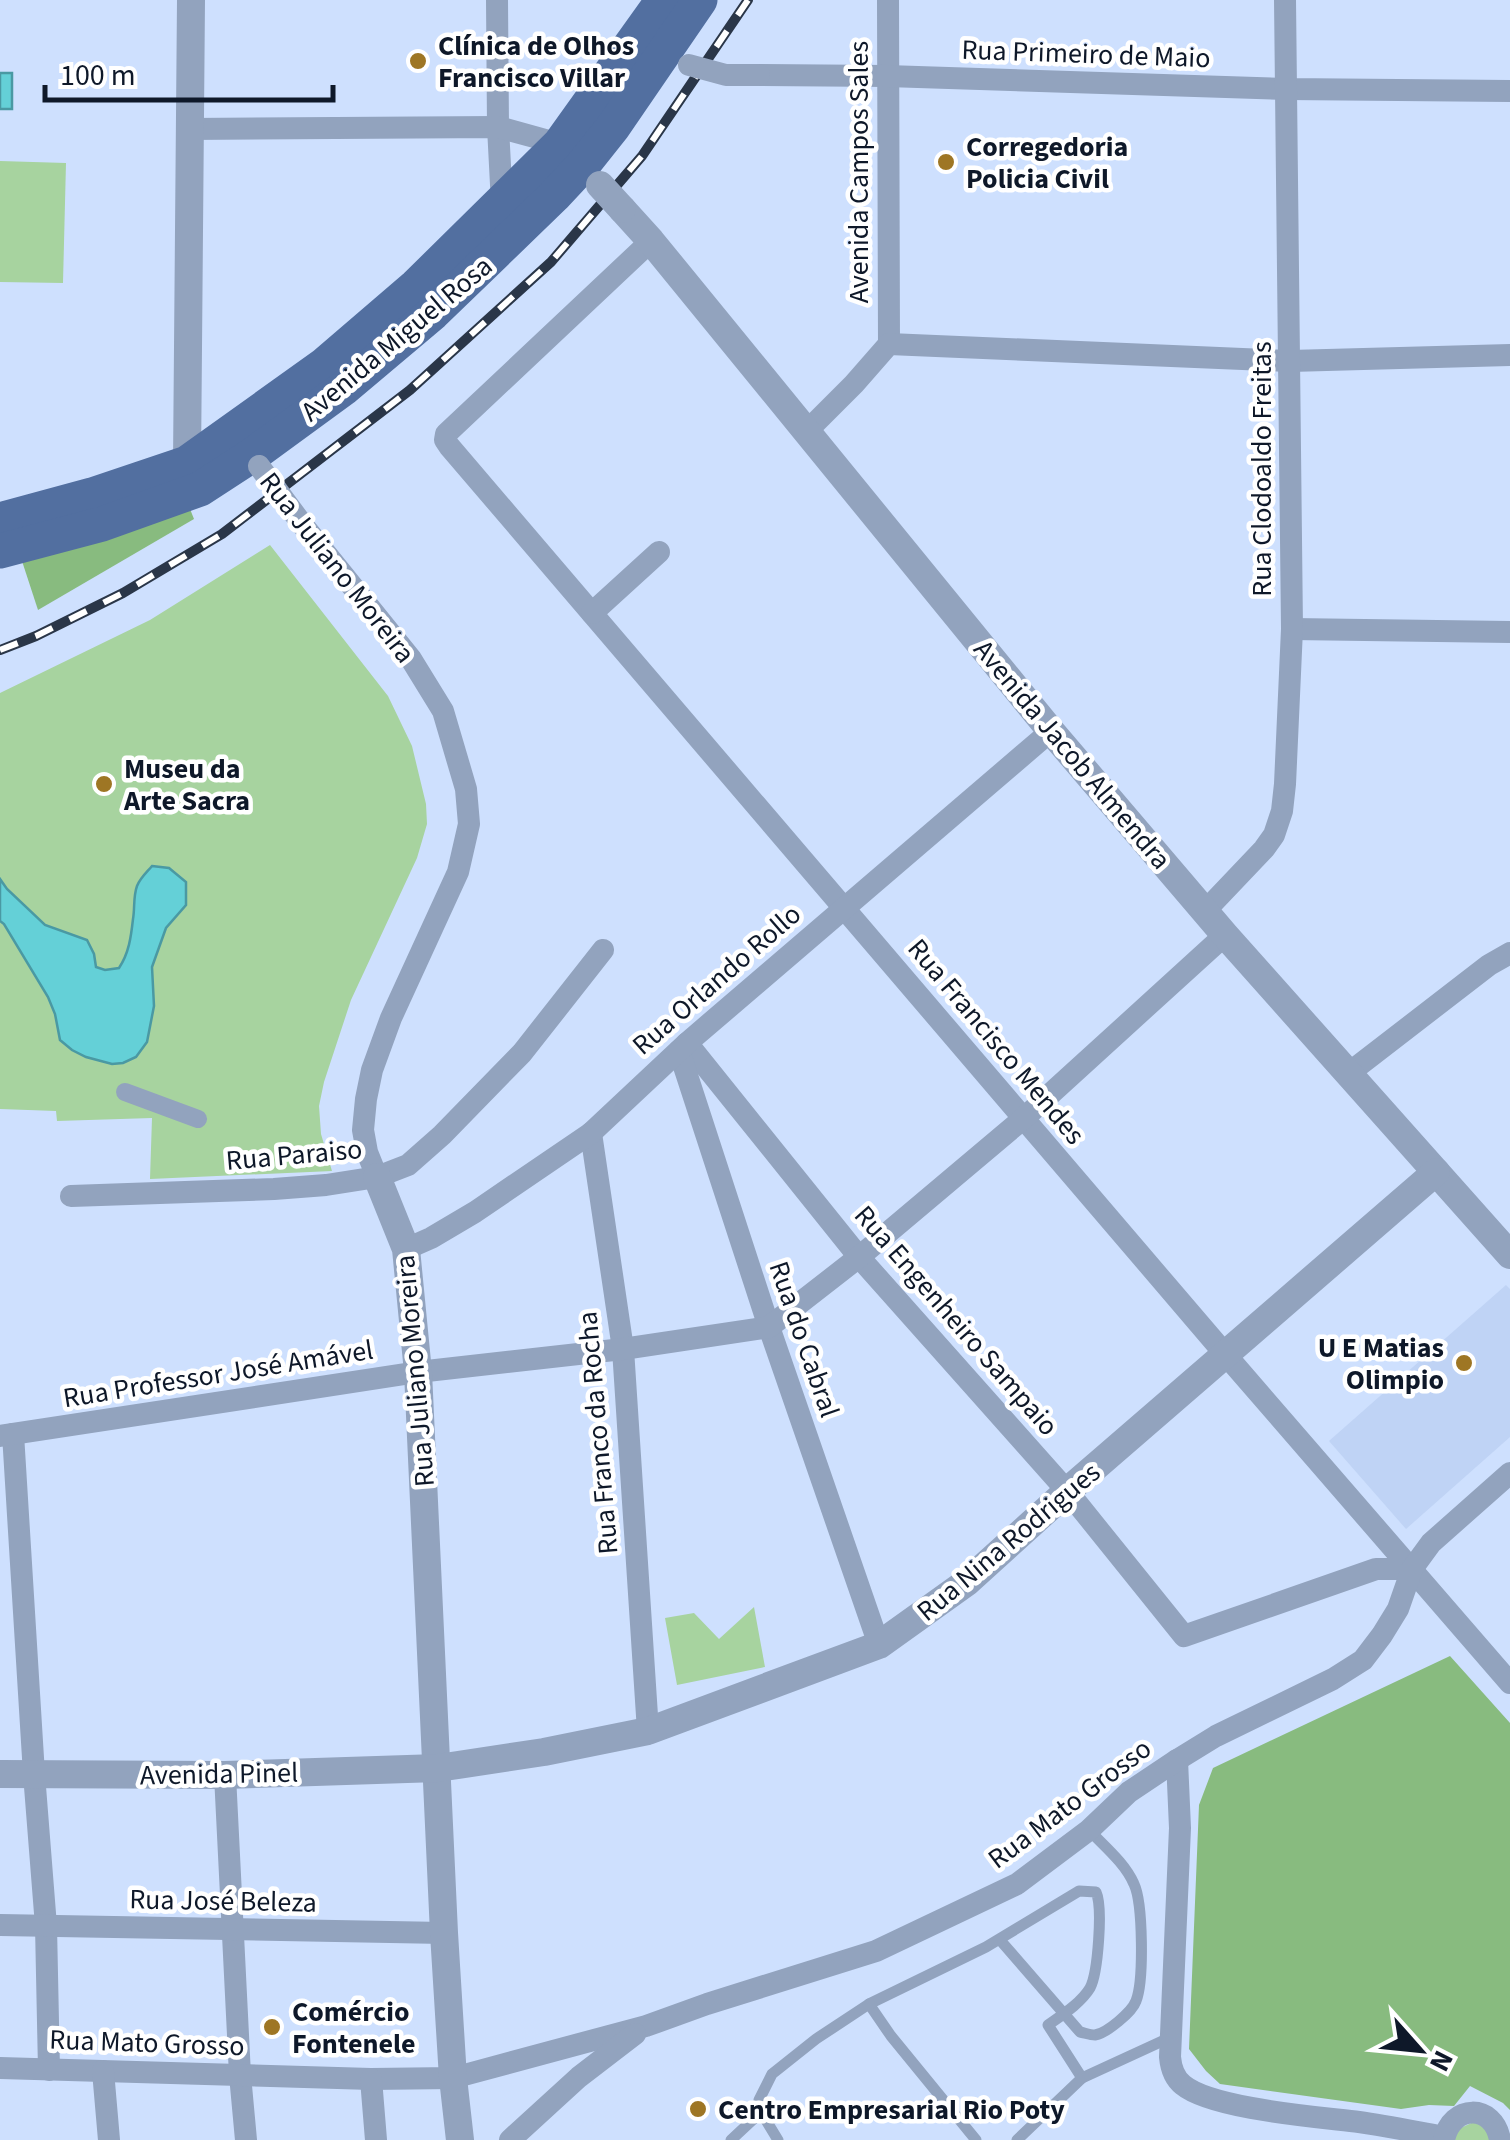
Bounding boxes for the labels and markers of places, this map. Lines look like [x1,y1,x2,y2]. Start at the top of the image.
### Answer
place label: Clínica de Olhos Francisco Villar [438,26,634,98]
marker: Clínica de Olhos Francisco Villar [407,50,429,72]
place label: Corregedoria Policia Civil [966,127,1128,199]
marker: Corregedoria Policia Civil [935,151,957,173]
place label: Museu da Arte Sacra [123,749,250,821]
marker: Museu da Arte Sacra [93,773,115,795]
place label: U E Matias Olimpio [1318,1328,1444,1400]
marker: U E Matias Olimpio [1453,1352,1475,1374]
place label: Comércio Fontenele [292,1992,415,2064]
marker: Comércio Fontenele [261,2016,283,2038]
place label: Centro Empresarial Rio Poty [718,2090,1065,2130]
marker: Centro Empresarial Rio Poty [687,2098,709,2120]

